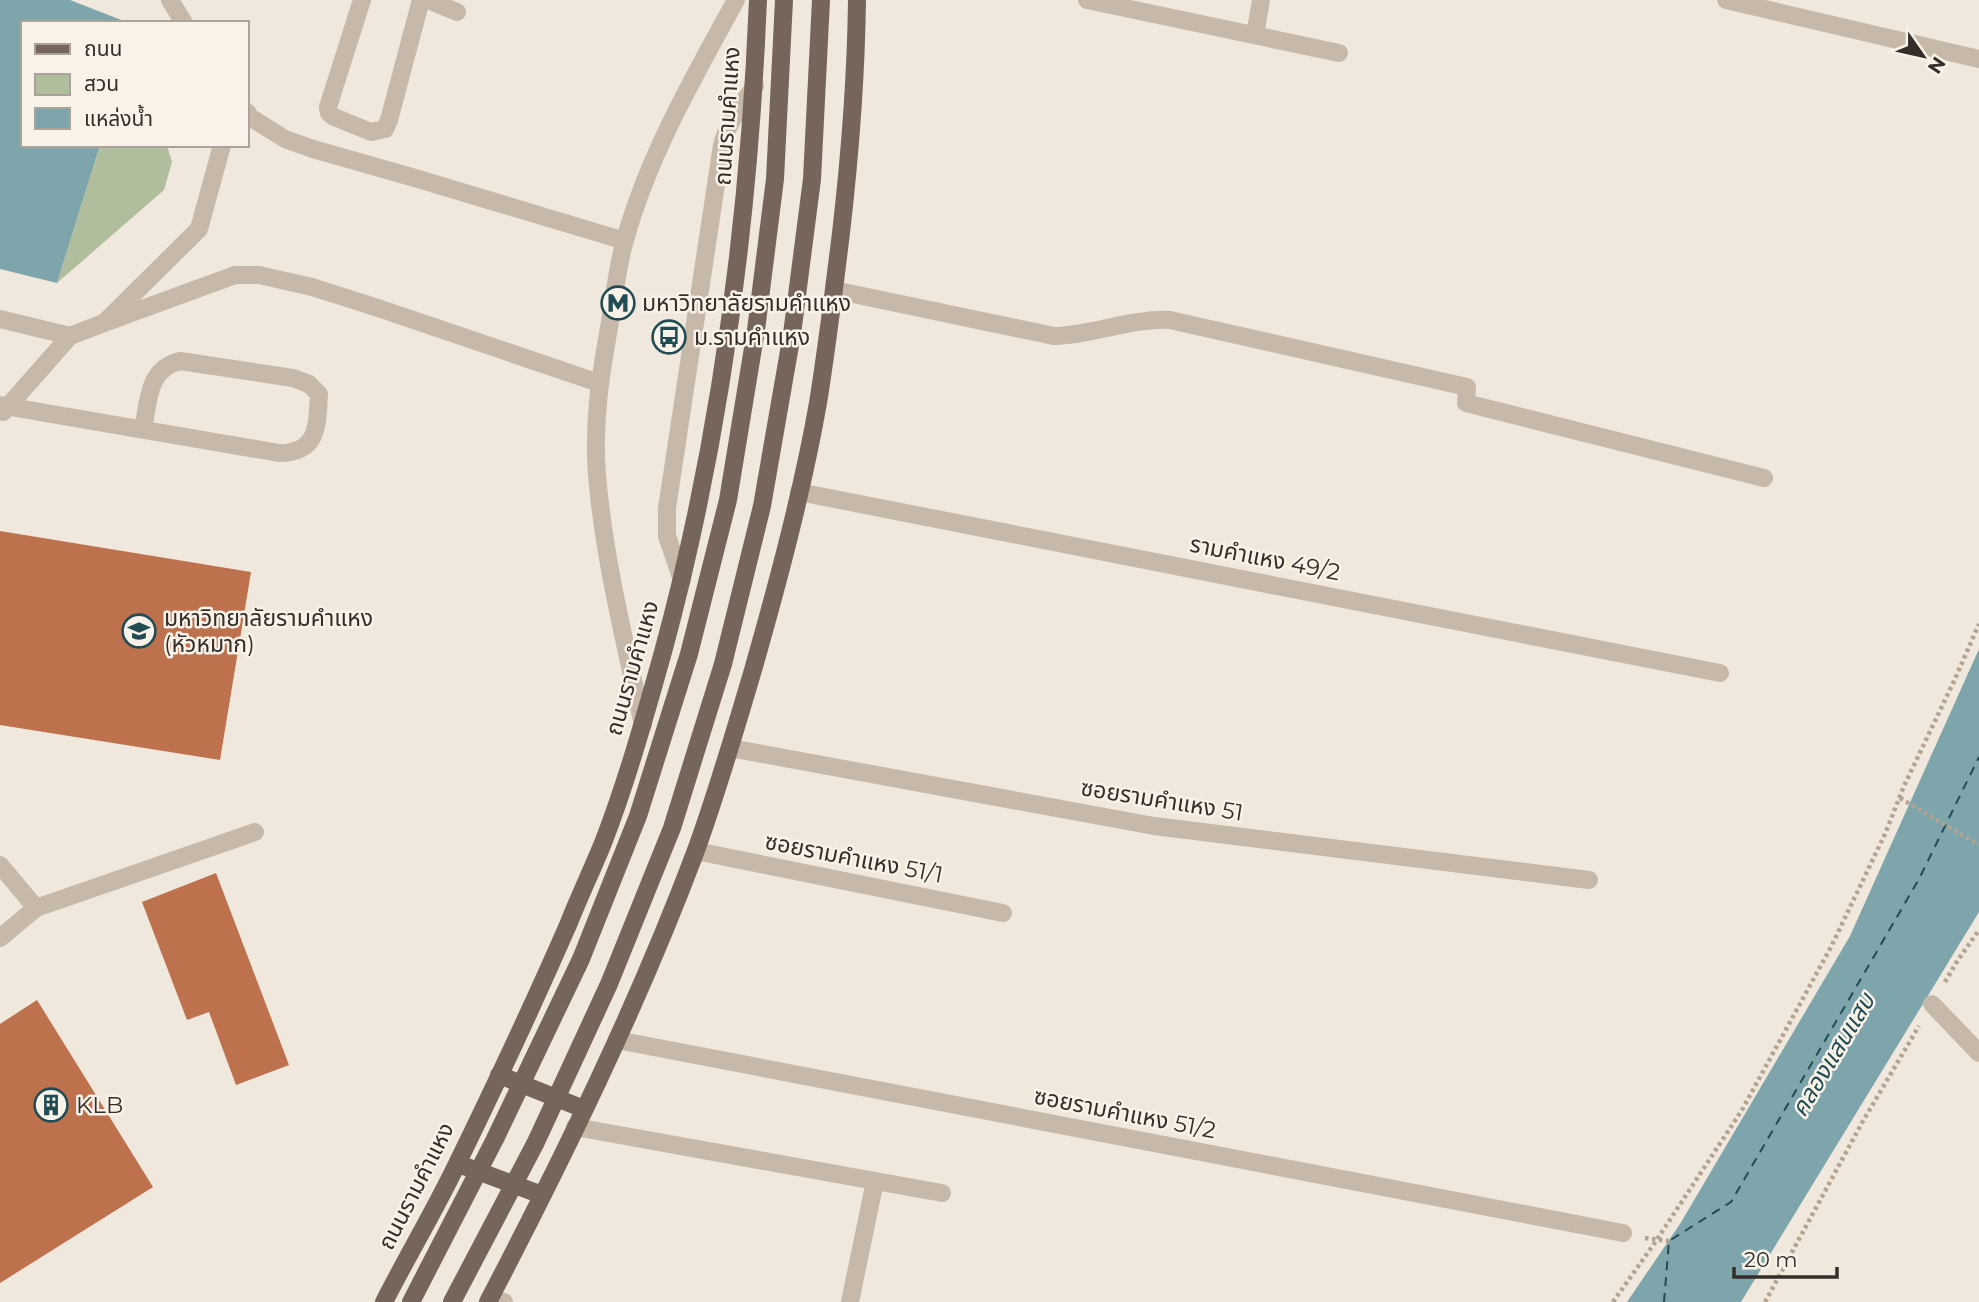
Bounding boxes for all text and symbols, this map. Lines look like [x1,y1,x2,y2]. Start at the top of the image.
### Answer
legend [21,21,248,147]
north arrow [1888,21,1958,91]
text: ถนน [84,36,122,61]
street label: ถนนรามคำแหง [708,46,746,186]
text: N [1923,52,1951,78]
text: สวน [84,71,119,96]
text: แหล่งน้ำ [84,104,153,131]
metro station icon: มหาวิทยาลัยรามคำแหง [599,284,637,322]
place label: มหาวิทยาลัยรามคำแหง [642,289,851,317]
bus stop icon: ม.รามคำแหง [650,318,688,356]
place label: ม.รามคำแหง [694,323,810,351]
street label: รามคำแหง 49/2 [1188,530,1342,586]
street label: ถนนรามคำแหง [599,597,665,739]
place label: มหาวิทยาลัยรามคำแหง (หัวหมาก) [164,604,373,658]
school or university icon: มหาวิทยาลัยรามคำแหง (หัวหมาก) [120,612,158,650]
street label: ซอยรามคำแหง 51 [1079,773,1245,827]
street label: ซอยรามคำแหง 51/1 [763,827,945,889]
water label: คลองแสนแสบ [1784,987,1881,1122]
street label: ซอยรามคำแหง 51/2 [1032,1082,1218,1144]
building icon: KLB [32,1086,70,1124]
place label: KLB [76,1091,123,1119]
street label: ถนนรามคำแหง [372,1118,460,1254]
scale bar [1734,1236,1837,1280]
text: 20 m [1744,1247,1798,1272]

